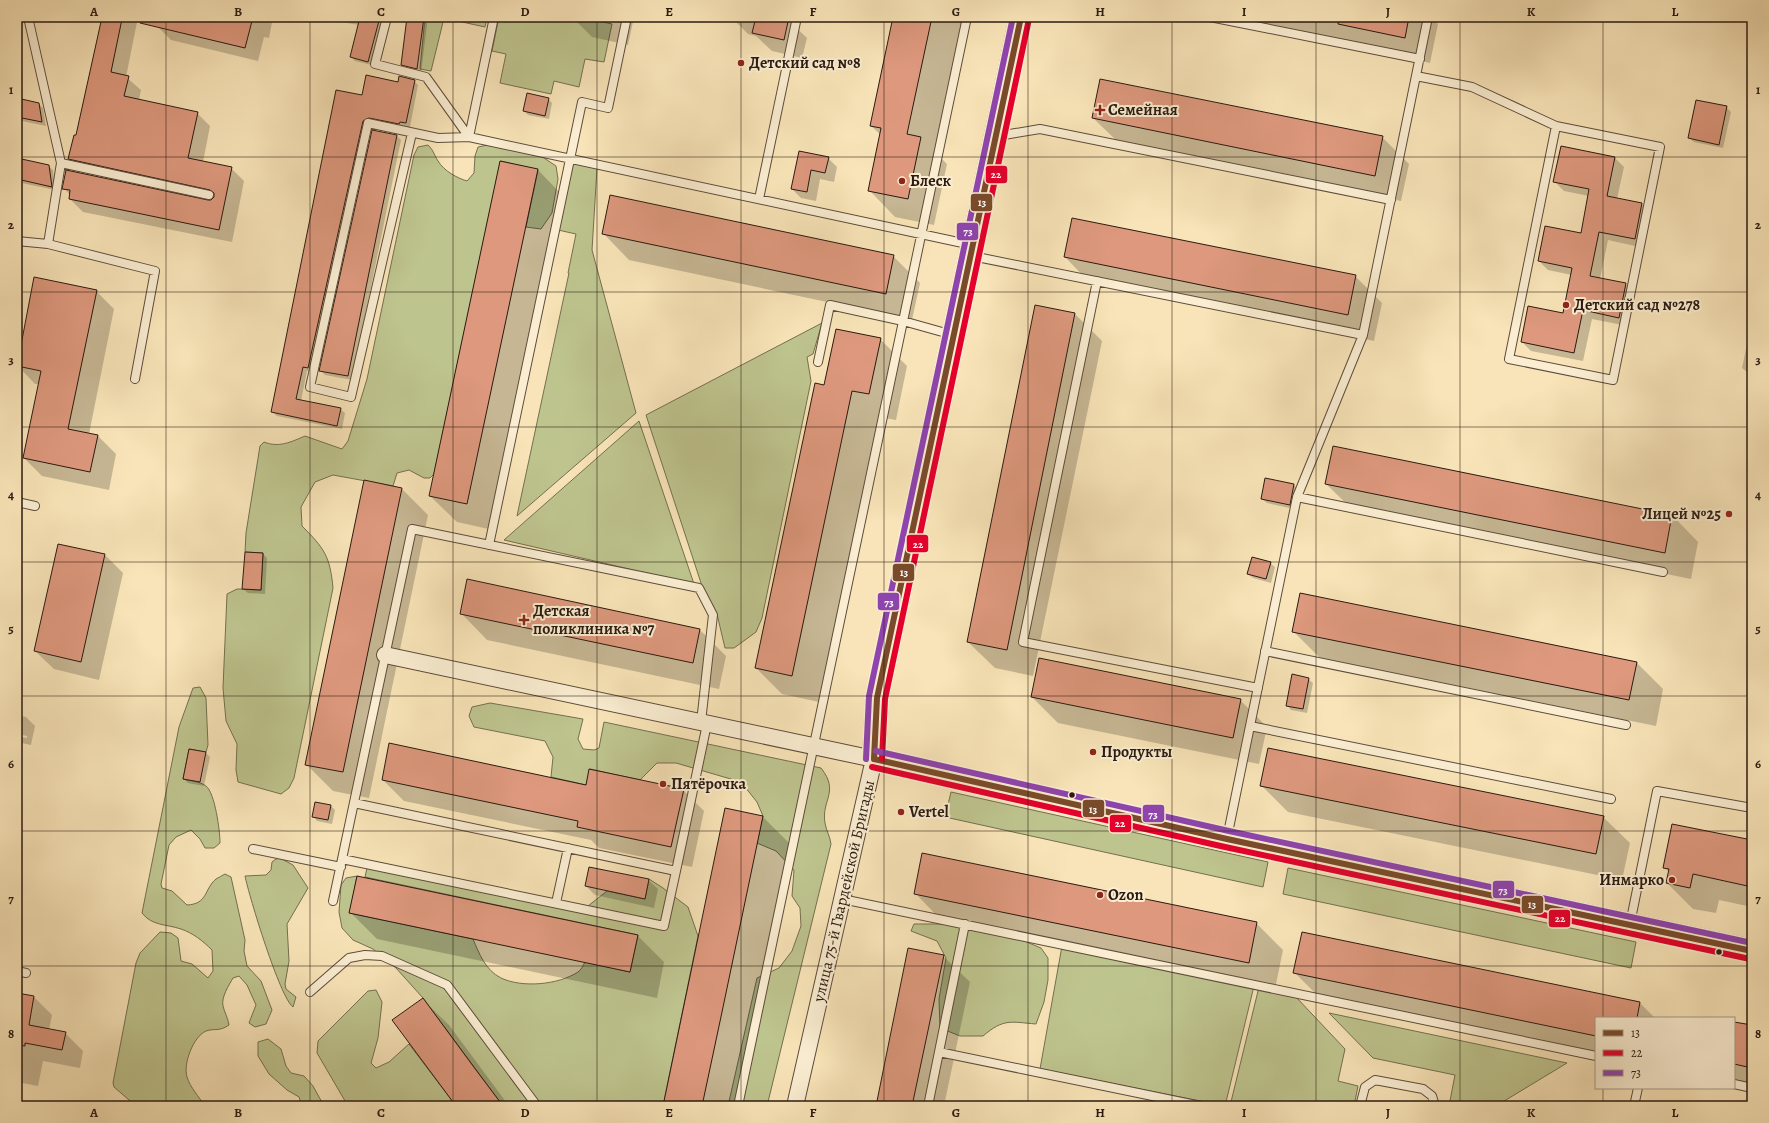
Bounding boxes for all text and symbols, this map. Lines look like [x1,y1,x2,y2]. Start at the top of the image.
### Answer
text: A [89,3,99,20]
text: B [234,3,242,20]
text: C [377,3,385,20]
text: D [520,3,530,20]
text: E [665,3,673,20]
text: F [810,3,817,20]
text: G [952,3,960,20]
text: H [1095,3,1105,20]
text: I [1242,3,1247,20]
text: J [1386,3,1390,20]
text: K [1527,3,1536,20]
text: L [1672,3,1679,20]
place label: Детский сад №8 [749,52,861,74]
marker: Детский сад №8 [736,58,746,68]
text: 1 [9,81,14,98]
text: 1 [1756,81,1761,98]
place label: Семейная [1108,99,1178,121]
marker: Семейная [1095,105,1105,115]
line badge: 22 [985,165,1008,184]
text: 22 [991,167,1002,182]
place label: Блеск [910,170,952,192]
marker: Блеск [897,176,907,186]
line badge: 13 [970,193,993,212]
text: 13 [978,195,987,210]
text: 2 [8,216,15,233]
text: 2 [1755,216,1762,233]
line badge: 73 [956,222,979,241]
text: 73 [963,224,973,239]
place label: Детский сад №278 [1574,294,1701,316]
marker: Детский сад №278 [1561,300,1571,310]
text: 3 [8,351,14,368]
text: 3 [1755,351,1761,368]
text: 4 [8,486,14,503]
text: 4 [1755,486,1761,503]
place label: Лицей №25 [1642,503,1721,525]
marker: Лицей №25 [1724,509,1734,519]
line badge: 22 [906,534,929,553]
text: 22 [913,537,924,552]
line badge: 13 [892,563,915,582]
text: 13 [900,565,909,580]
line badge: 73 [877,592,900,611]
text: 73 [884,595,894,610]
place label: Детская поликлиника №7 [533,600,655,640]
marker: Детская поликлиника №7 [518,614,530,626]
text: 5 [8,620,14,637]
text: 5 [1755,620,1761,637]
place label: Продукты [1101,741,1172,763]
marker: Продукты [1088,747,1098,757]
text: 6 [8,755,14,772]
text: 6 [1755,755,1761,772]
place label: Пятёрочка [671,773,746,795]
street label: улица 75-й Гвардейской Бригады [808,778,880,1005]
marker: Пятёрочка [658,779,668,789]
unlabelled marker [1067,790,1077,800]
line badge: 13 [1082,799,1105,818]
place label: Vertel [908,801,949,823]
text: 13 [1089,802,1098,817]
line badge: 73 [1142,804,1165,823]
marker: Vertel [896,807,906,817]
text: 73 [1148,807,1158,822]
line badge: 22 [1109,814,1132,833]
text: 22 [1115,816,1126,831]
place label: Инмарко [1599,869,1664,891]
marker: Инмарко [1667,875,1677,885]
line badge: 73 [1492,880,1515,899]
text: 73 [1498,883,1508,898]
place label: Ozon [1108,884,1143,906]
text: 7 [8,890,14,907]
marker: Ozon [1095,890,1105,900]
text: 7 [1755,890,1761,907]
line badge: 13 [1521,895,1544,914]
text: 13 [1528,897,1537,912]
line badge: 22 [1548,909,1571,928]
text: 22 [1555,911,1566,926]
unlabelled marker [1714,947,1724,957]
legend [1595,1017,1735,1089]
text: 8 [8,1025,14,1042]
text: 13 [1631,1025,1640,1041]
text: 8 [1755,1025,1761,1042]
text: 22 [1631,1045,1643,1061]
text: 73 [1631,1065,1641,1081]
text: A [89,1104,99,1121]
text: B [234,1104,242,1121]
text: C [377,1104,385,1121]
text: D [520,1104,530,1121]
text: E [665,1104,673,1121]
text: F [810,1104,817,1121]
text: G [952,1104,960,1121]
text: H [1095,1104,1105,1121]
text: I [1242,1104,1247,1121]
text: J [1386,1104,1390,1121]
text: K [1527,1104,1536,1121]
text: L [1672,1104,1679,1121]

